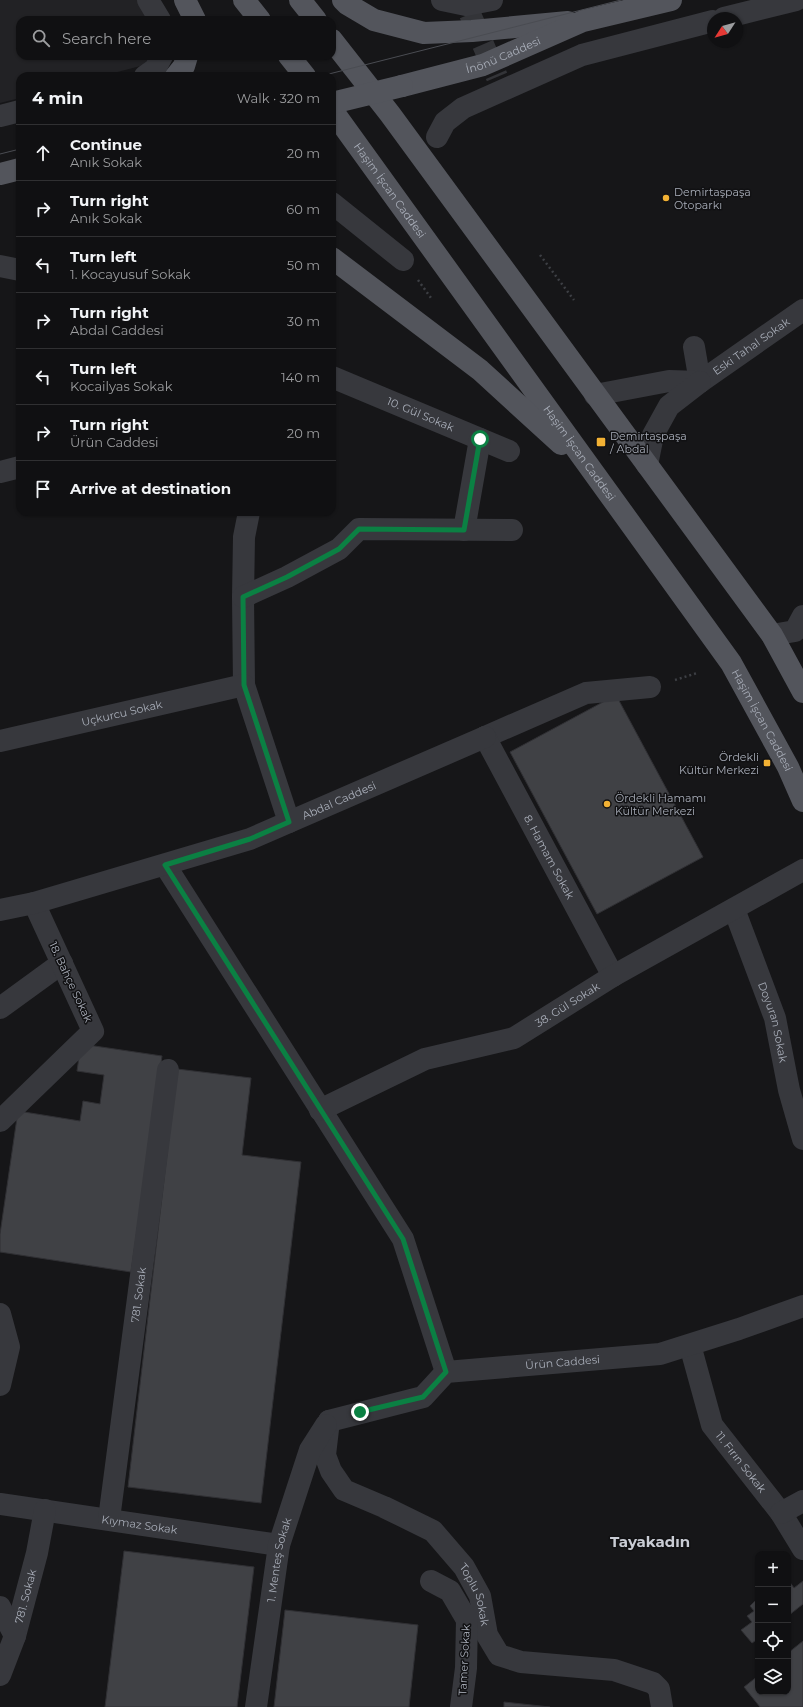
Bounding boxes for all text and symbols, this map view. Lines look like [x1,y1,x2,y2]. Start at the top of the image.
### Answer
north arrow [707,12,743,48]
search box [16,16,336,60]
icon: search [30,27,52,49]
text: Search here [62,29,151,48]
street label: İnönü Caddesi [464,34,543,76]
text: 4 min [32,88,83,108]
text: Walk · 320 m [237,90,320,106]
text: Continue [70,135,142,154]
street label: Haşim İşcan Caddesi [351,140,429,241]
icon: ahead [32,142,54,164]
text: 20 m [287,145,320,161]
text: Anık Sokak [70,154,142,170]
place label: Demirtaşpaşa Otoparkı [674,185,751,212]
text: Turn right [70,191,149,210]
marker: Demirtaşpaşa Otoparkı [661,193,671,203]
icon: right [32,198,54,220]
text: 60 m [286,201,320,217]
text: Anık Sokak [70,210,142,226]
text: Turn left [70,247,137,266]
icon: left [32,254,54,276]
text: 50 m [287,257,320,273]
text: 1. Kocayusuf Sokak [70,266,191,282]
text: Turn right [70,303,149,322]
icon: right [32,310,54,332]
text: 30 m [287,313,320,329]
street label: Eski Tahal Sokak [710,314,793,378]
text: Abdal Caddesi [70,322,164,338]
text: Turn left [70,359,137,378]
icon: left [32,366,54,388]
text: 140 m [281,369,320,385]
text: Kocailyas Sokak [70,378,172,394]
street label: 10. Gül Sokak [385,394,457,434]
street label: Haşim İşcan Caddesi [540,403,619,503]
text: Turn right [70,415,149,434]
icon: right [32,422,54,444]
text: 20 m [287,425,320,441]
place label: Demirtaşpaşa / Abdal [609,429,687,456]
route start [471,430,489,448]
text: Ürün Caddesi [70,434,159,450]
marker: Demirtaşpaşa / Abdal [595,436,607,448]
icon: arrive [32,478,54,500]
text: Arrive at destination [70,479,231,498]
street label: Haşim İşcan Caddesi [729,667,796,773]
street label: Uçkurcu Sokak [80,697,164,729]
place label: Ördekli Kültür Merkezi [679,750,759,777]
marker: Ördekli Kültür Merkezi [762,758,772,768]
street label: Abdal Caddesi [300,778,378,823]
place label: Ördekli Hamamı Kültür Merkezi [615,791,706,818]
marker: Ördekli Hamamı Kültür Merkezi [602,799,612,809]
street label: 8. Hamam Sokak [521,812,578,902]
street label: 18. Bahçe Sokak [46,939,96,1025]
street label: 38. Gül Sokak [532,979,603,1030]
street label: Doyuran Sokak [755,980,791,1064]
street label: 781. Sokak [128,1266,149,1323]
street label: Ürün Caddesi [525,1352,601,1372]
route end [351,1403,369,1421]
street label: 11. Fırın Sokak [713,1429,770,1496]
street label: Kıymaz Sokak [101,1512,179,1537]
street label: 1. Menteş Sokak [264,1515,295,1603]
district label: Tayakadın [610,1532,690,1551]
map controls [755,1551,791,1695]
button: + [755,1551,791,1587]
street label: Toplu Sokak [457,1560,492,1627]
street label: 781. Sokak [12,1567,40,1625]
button: − [755,1587,791,1623]
button: locate [755,1623,791,1659]
street label: Tamer Sokak [455,1624,473,1696]
button: layers [755,1659,791,1695]

